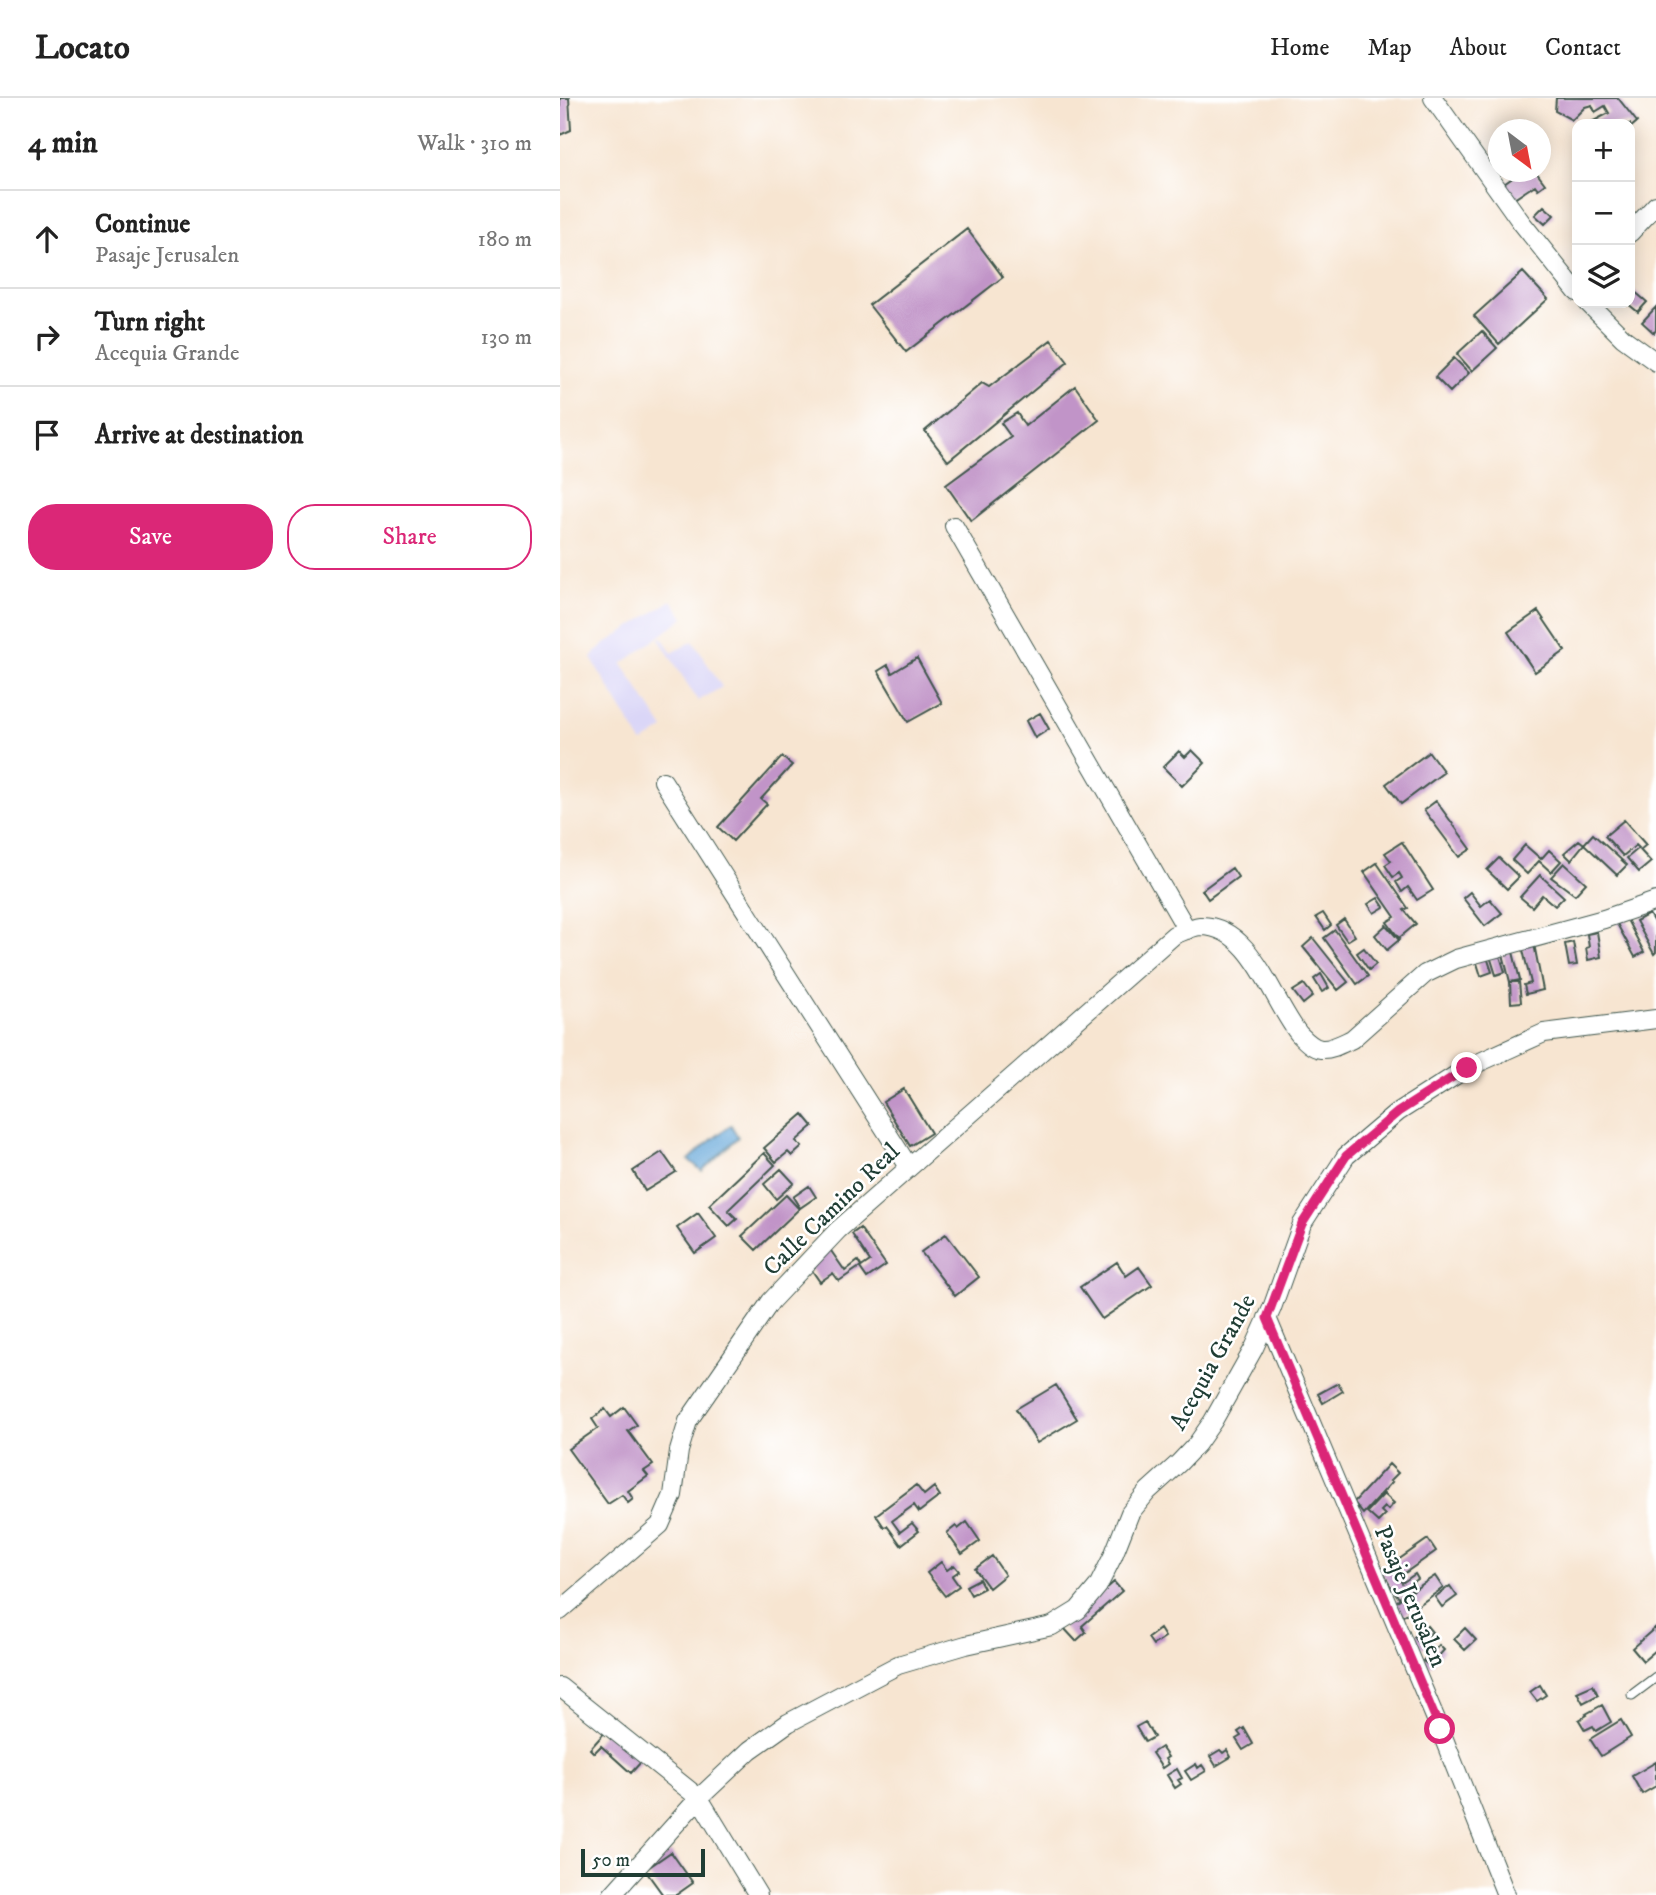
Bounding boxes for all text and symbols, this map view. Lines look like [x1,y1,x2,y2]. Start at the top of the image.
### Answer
text: Locato [35,28,130,69]
text: Home [1270,33,1329,63]
text: Map [1367,33,1412,63]
text: About [1450,33,1507,63]
text: Contact [1545,33,1621,63]
north arrow [1488,119,1551,182]
map controls [1572,119,1635,308]
button: + [1572,119,1635,182]
text: 4 min [28,125,98,162]
text: Walk · 310 m [417,129,532,158]
button: − [1572,182,1635,245]
text: Continue [95,208,190,241]
icon: ahead [28,220,66,258]
text: 180 m [477,225,532,254]
text: Pasaje Jerusalen [95,241,239,270]
button: layers [1572,245,1635,308]
text: Turn right [95,306,205,339]
icon: right [28,318,66,356]
text: 130 m [480,323,532,352]
text: Acequia Grande [95,339,240,368]
icon: arrive [28,416,66,454]
text: Arrive at destination [95,419,304,452]
button: Save [28,504,273,570]
button: Share [287,504,532,570]
route end [1451,1052,1482,1083]
street label: Calle Camino Real [757,1136,907,1282]
street label: Acequia Grande [1163,1289,1263,1436]
street label: Pasaje Jerusalen [1367,1521,1453,1672]
route start [1424,1713,1455,1744]
scale bar [581,1846,705,1878]
text: 50 m [592,1849,630,1872]

